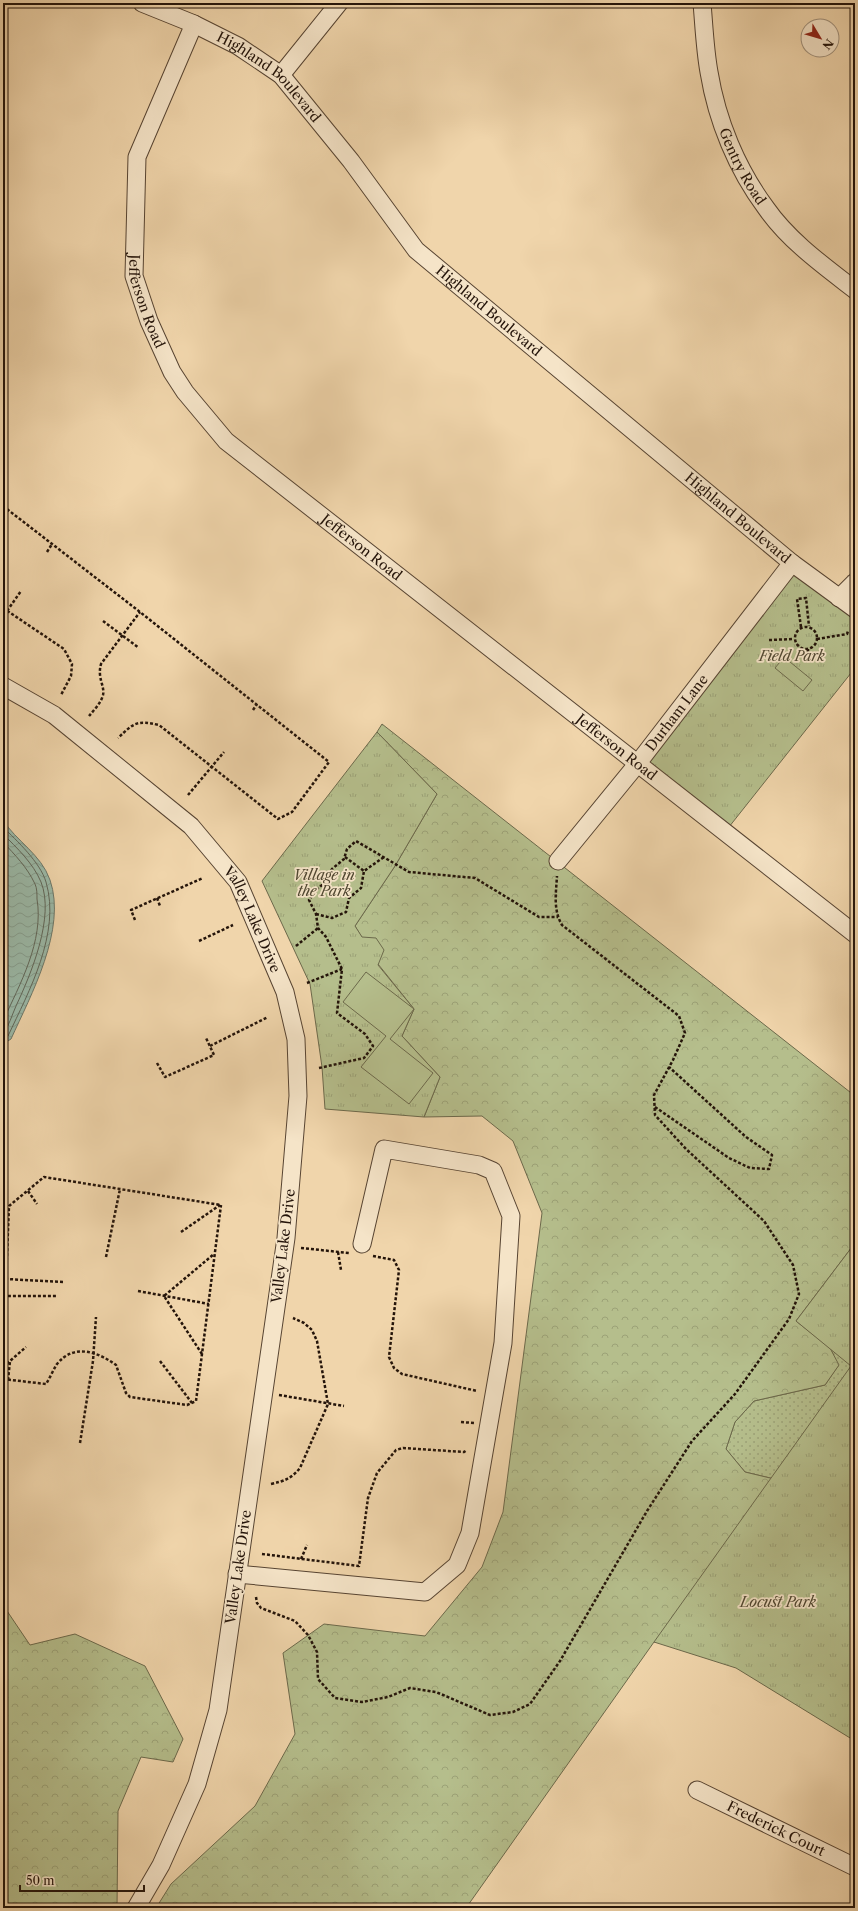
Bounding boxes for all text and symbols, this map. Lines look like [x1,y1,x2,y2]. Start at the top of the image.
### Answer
north arrow [800,18,840,58]
street label: Highland Boulevard [214,28,325,126]
text: N [819,36,836,53]
street label: Gentry Road [715,125,770,209]
street label: Jefferson Road [125,252,169,351]
street label: Highland Boulevard [432,261,546,360]
street label: Highland Boulevard [681,469,795,568]
street label: Jefferson Road [316,509,406,585]
park label: Field Park [758,647,826,665]
street label: Durham Lane [642,671,712,755]
street label: Jefferson Road [571,709,661,785]
street label: Valley Lake Drive [219,862,285,975]
park label: Village in the Park [293,866,355,900]
street label: Valley Lake Drive [267,1188,299,1305]
street label: Valley Lake Drive [221,1509,255,1626]
park label: Locust Park [739,1593,817,1611]
street label: Frederick Court [724,1797,828,1860]
scale bar [20,1867,144,1893]
text: 50 m [26,1873,55,1888]

